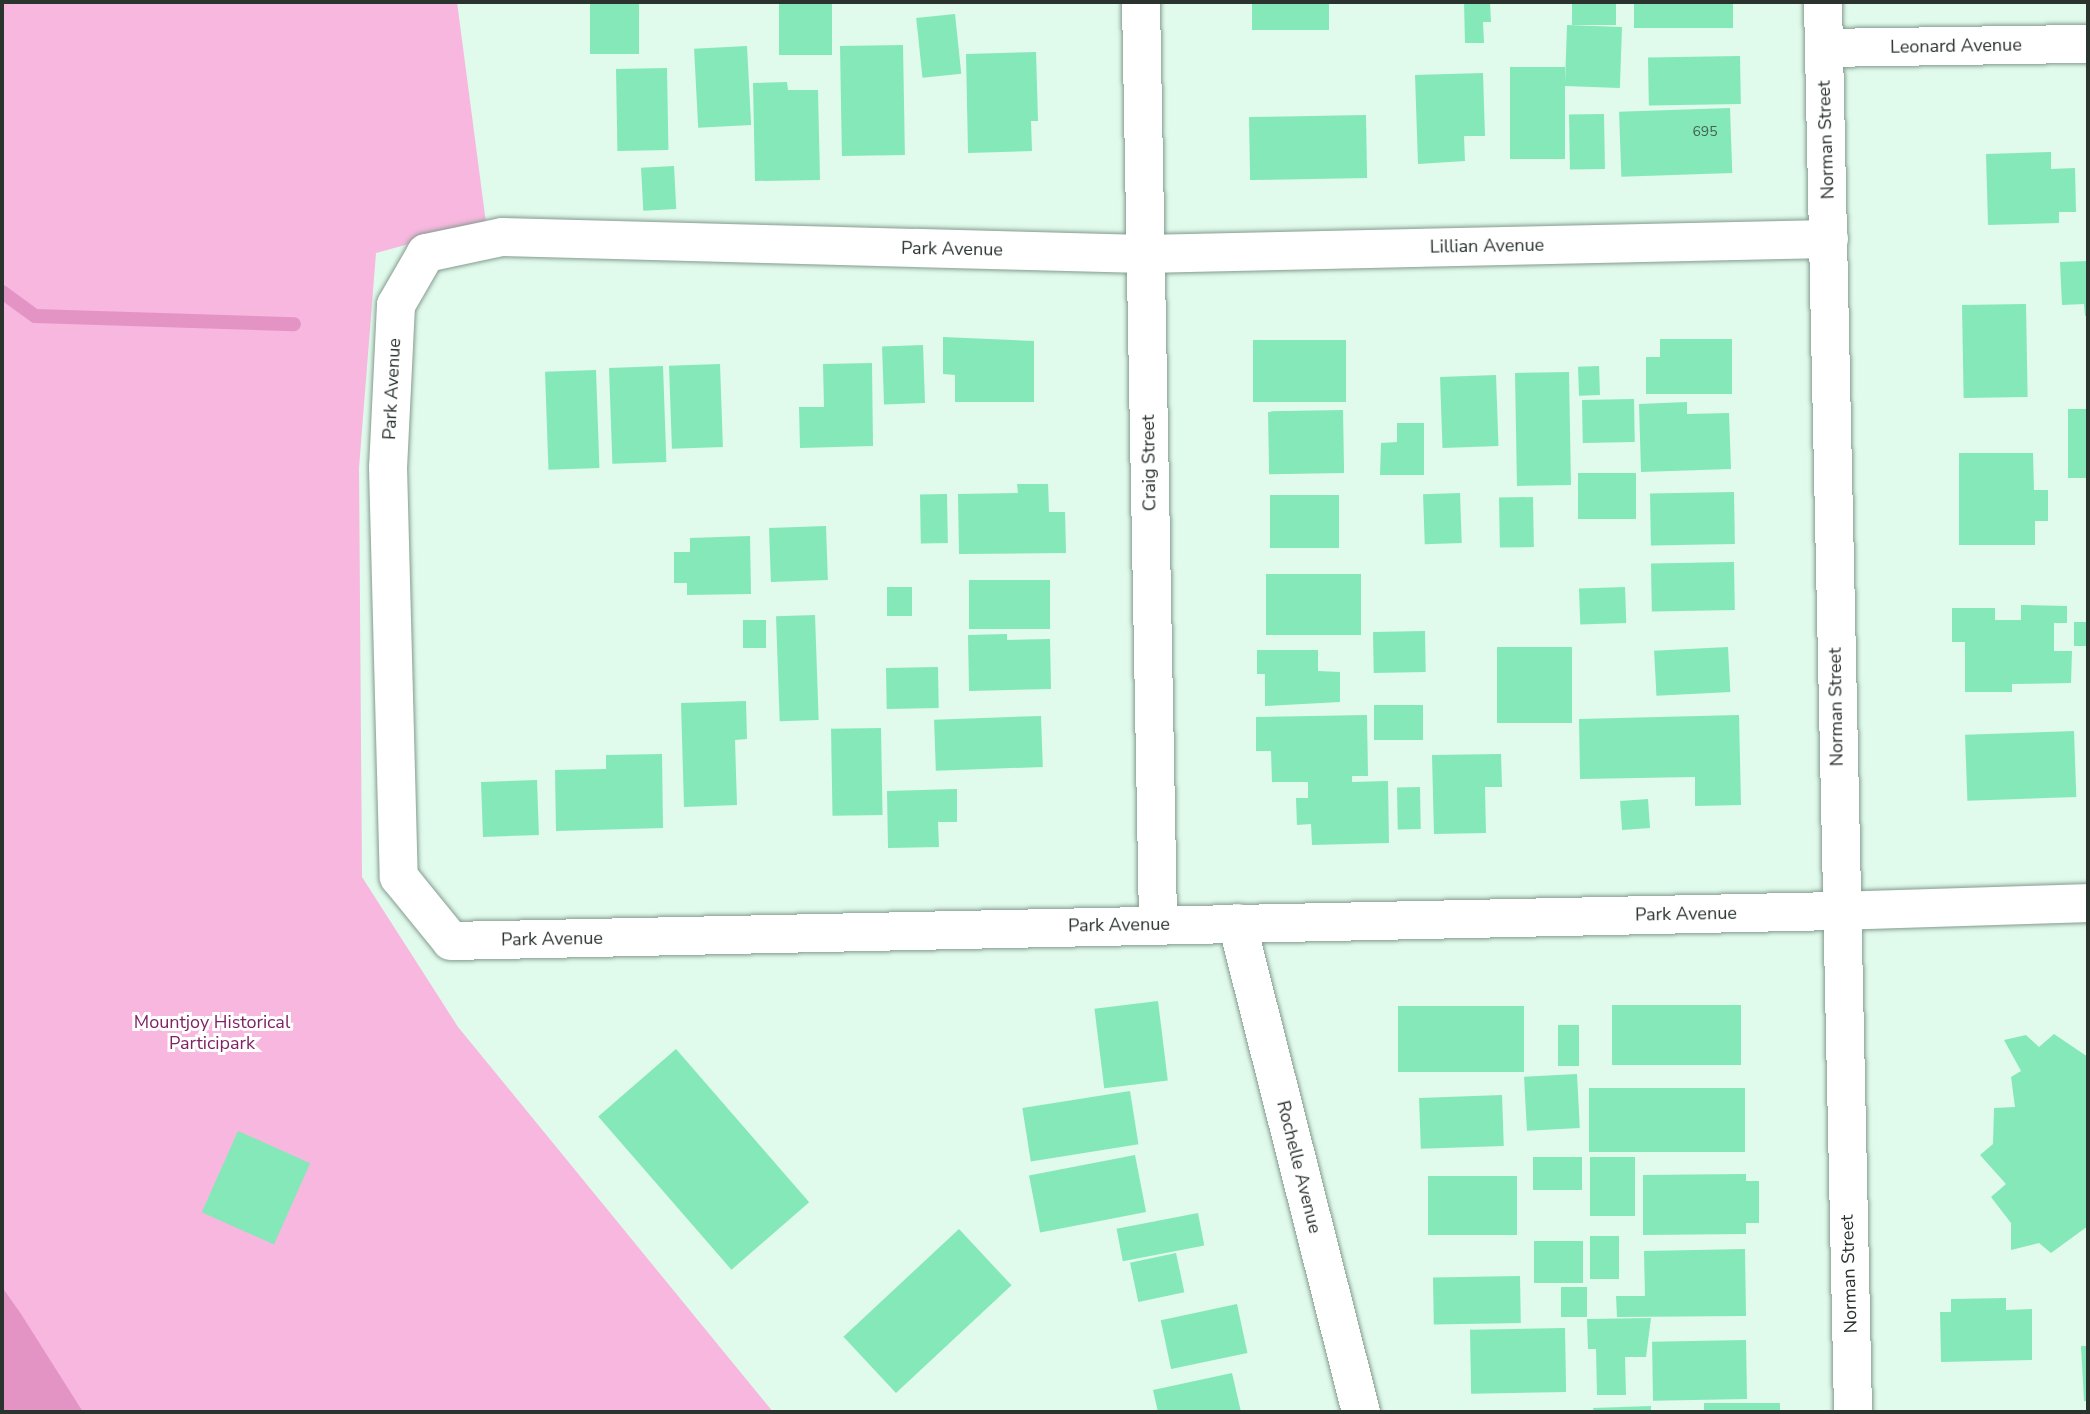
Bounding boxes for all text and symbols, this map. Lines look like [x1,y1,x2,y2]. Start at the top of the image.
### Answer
street label: Leonard Avenue [1890,34,2022,58]
street label: Norman Street [1813,80,1839,200]
house number: 695 [1692,124,1718,140]
street label: Lillian Avenue [1430,234,1544,258]
street label: Park Avenue [901,237,1003,261]
street label: Park Avenue [379,338,405,440]
street label: Craig Street [1137,415,1161,511]
street label: Norman Street [1824,647,1848,767]
street label: Park Avenue [1635,902,1737,926]
street label: Park Avenue [1068,913,1170,937]
street label: Park Avenue [501,927,603,951]
park label: Mountjoy Historical Participark [134,1012,290,1054]
street label: Rochelle Avenue [1272,1098,1326,1236]
street label: Norman Street [1836,1214,1862,1334]

